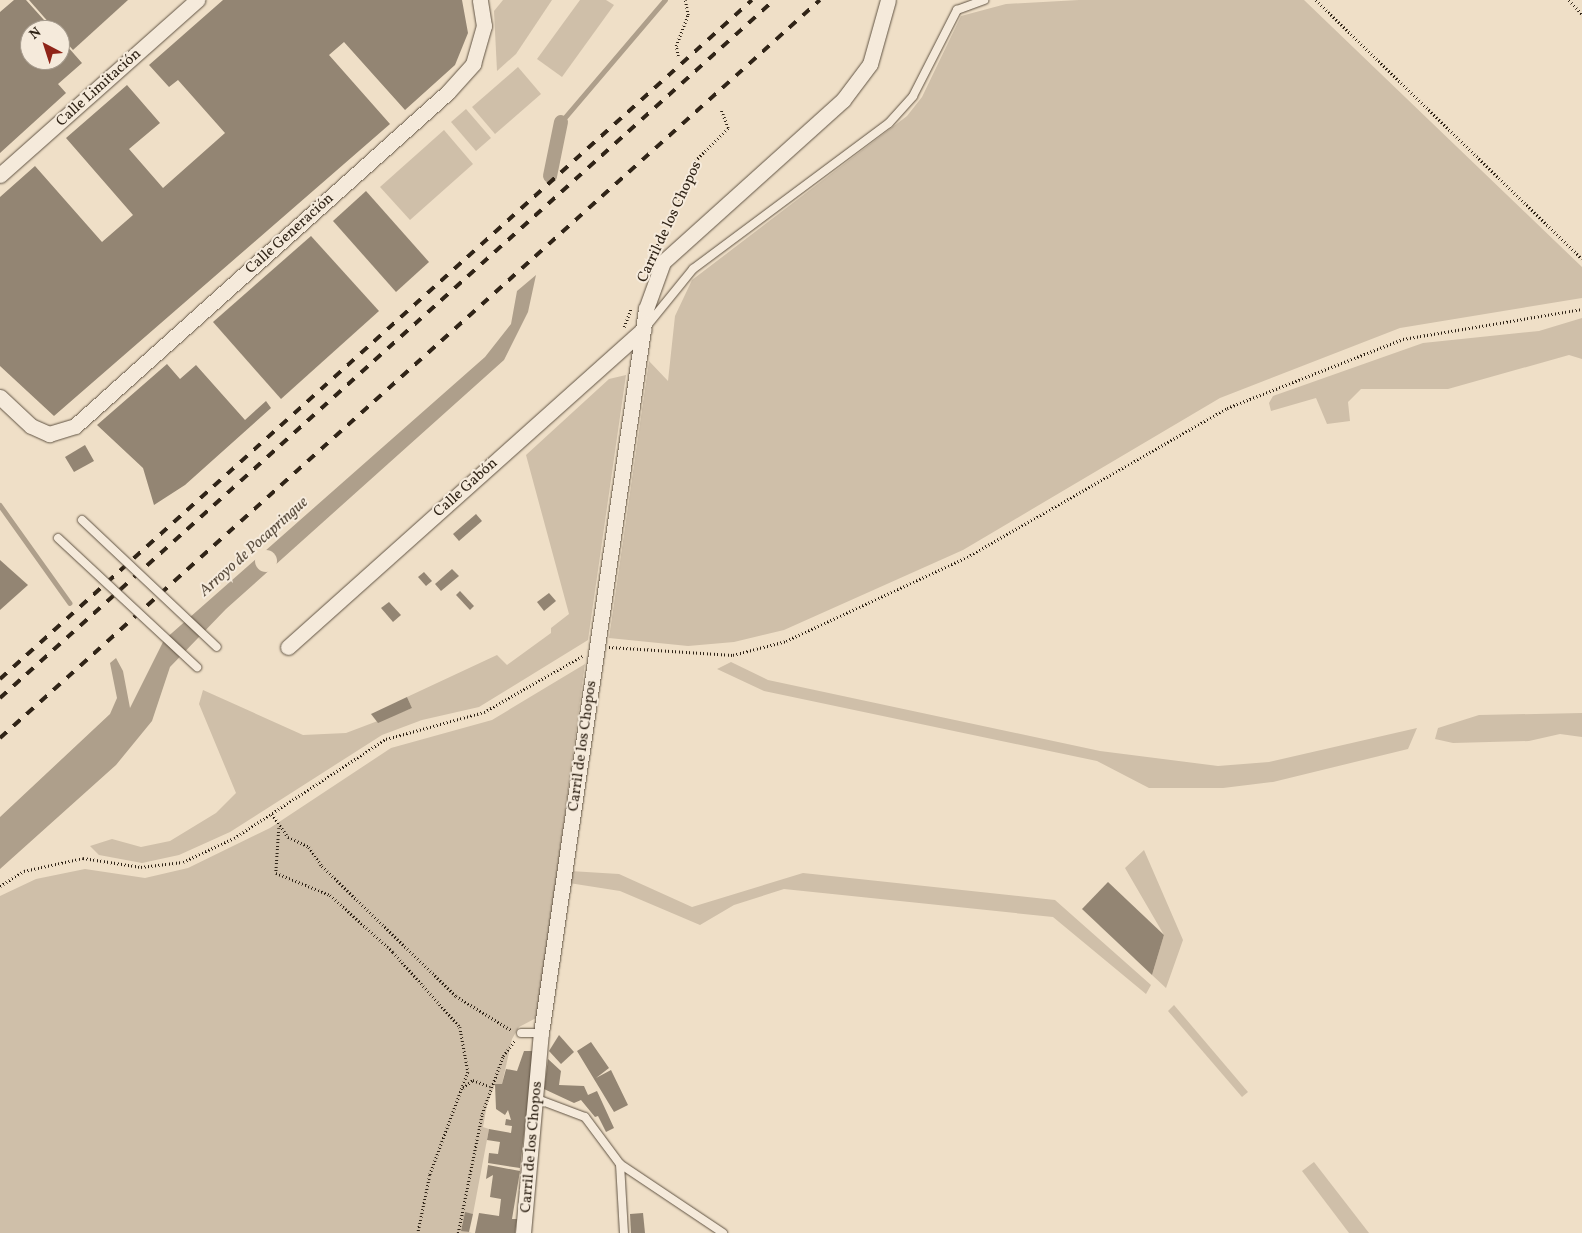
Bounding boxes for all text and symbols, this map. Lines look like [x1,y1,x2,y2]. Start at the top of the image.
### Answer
north arrow [20,20,70,70]
text: N [26,23,46,44]
street label: Calle Limitación [53,45,145,131]
street label: Carril de los Chopos [634,158,706,286]
street label: Calle Generación [242,190,338,278]
street label: Calle Gabón [430,455,502,521]
water label: Arroyo de Pocapringue [196,493,312,601]
street label: Carril de los Chopos [565,679,601,813]
street label: Carril de los Chopos [517,1080,547,1214]

